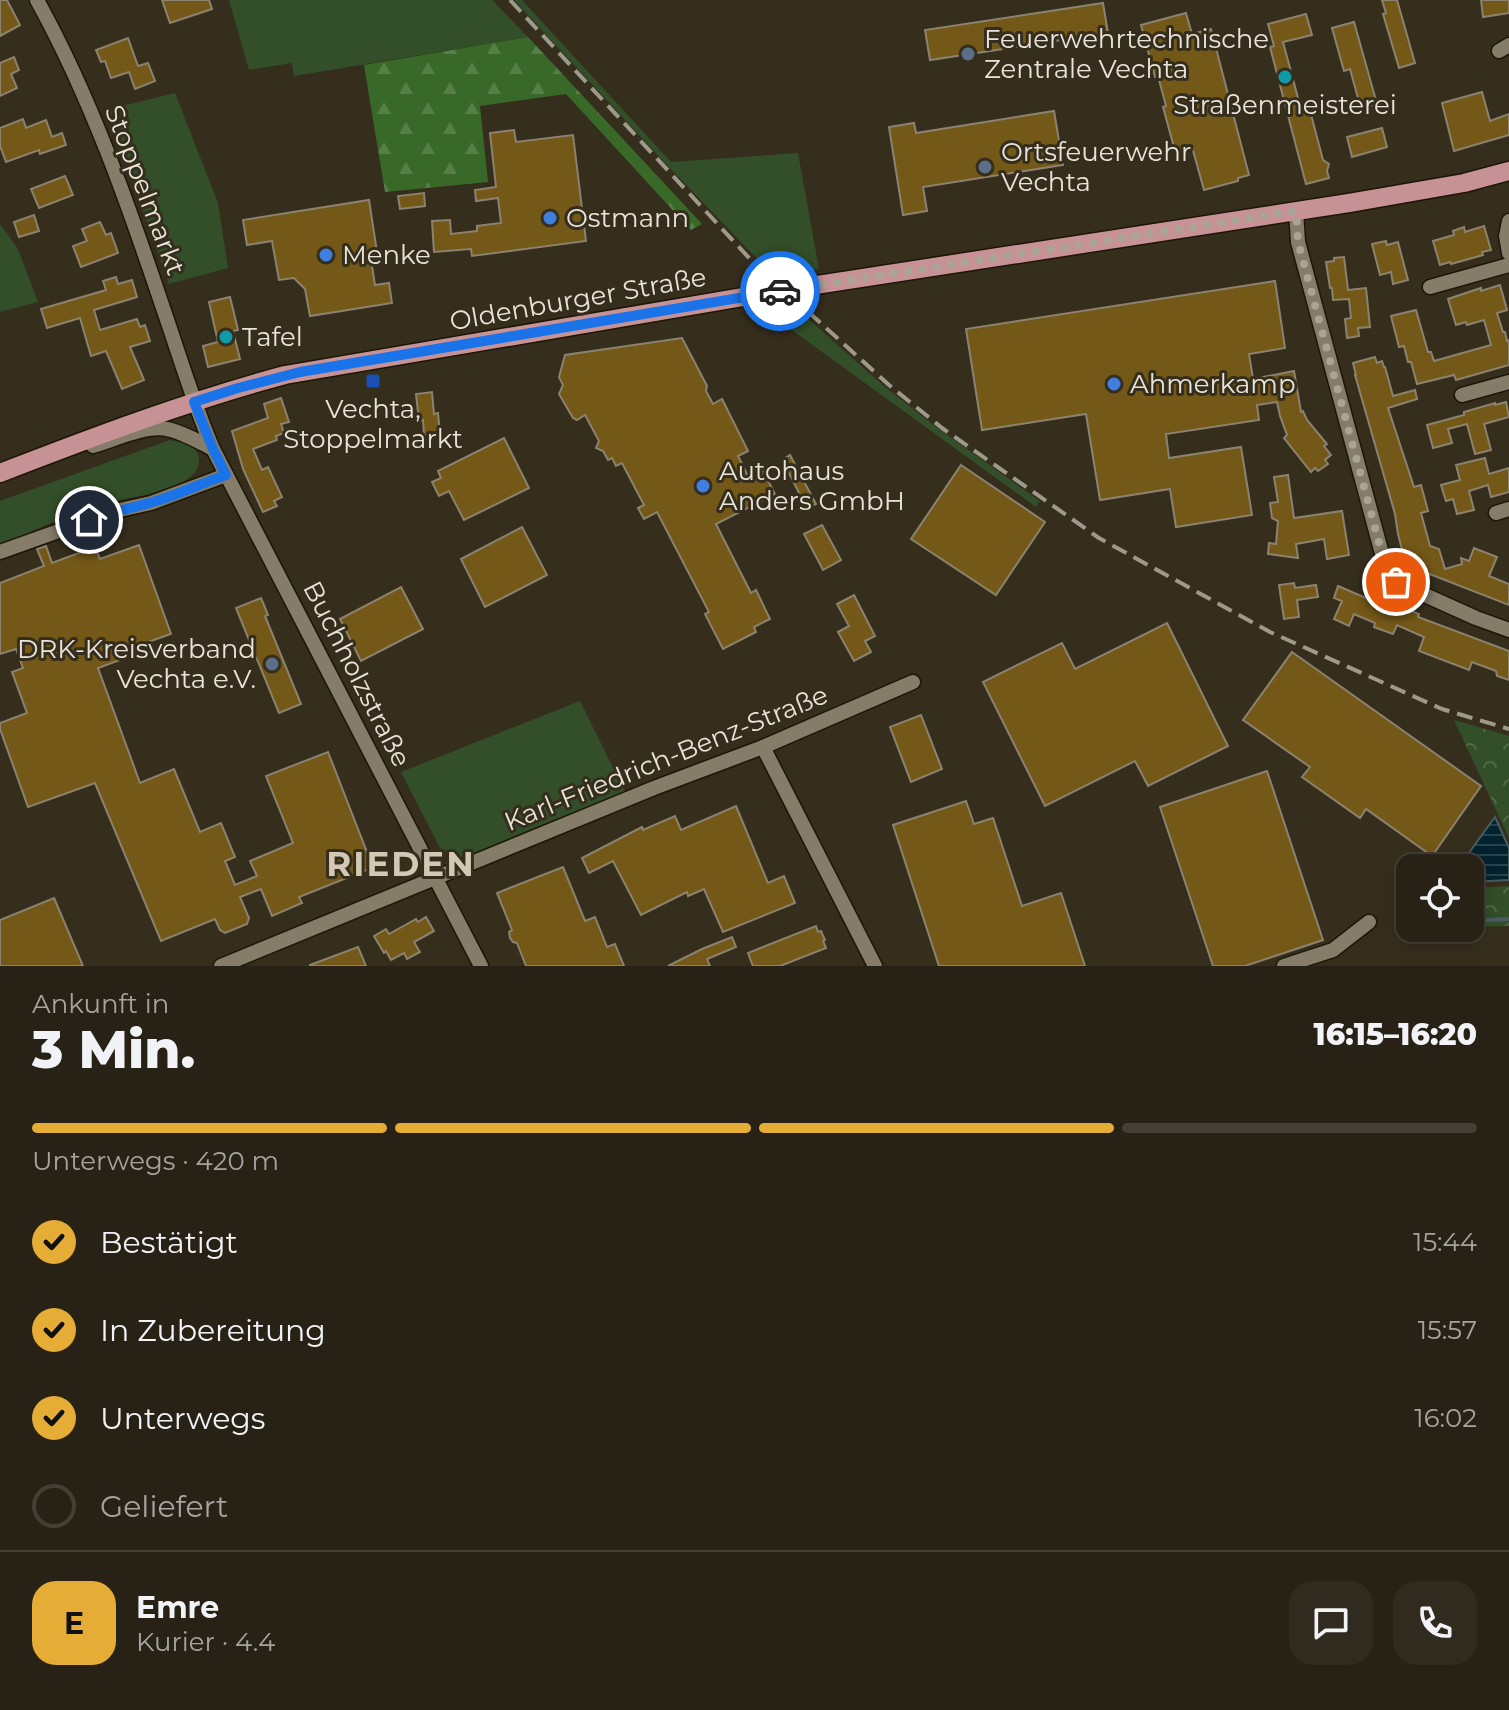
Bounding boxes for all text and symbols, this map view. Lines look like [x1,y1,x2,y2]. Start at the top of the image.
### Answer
place label: Feuerwehrtechnische Zentrale Vechta [984,23,1269,85]
marker: Feuerwehrtechnische Zentrale Vechta [959,45,977,63]
marker: Straßenmeisterei [1276,68,1294,86]
place label: Straßenmeisterei [1173,89,1397,121]
street label: Stoppelmarkt [98,100,192,280]
place label: Ortsfeuerwehr Vechta [1001,136,1191,198]
marker: Ortsfeuerwehr Vechta [976,158,994,176]
place label: Ostmann [566,202,689,234]
marker: Ostmann [541,209,559,227]
place label: Menke [342,239,431,271]
marker: Menke [317,246,335,264]
courier [740,251,820,331]
street label: Oldenburger Straße [447,261,709,337]
icon: car [758,269,802,313]
place label: Tafel [242,321,303,353]
marker: Tafel [217,328,235,346]
place label: Ahmerkamp [1130,368,1296,400]
marker: Vechta, Stoppelmarkt [364,372,382,390]
marker: Ahmerkamp [1105,375,1123,393]
place label: Vechta, Stoppelmarkt [283,393,463,455]
place label: Autohaus Anders GmbH [719,455,905,517]
marker: Autohaus Anders GmbH [694,477,712,495]
pin [55,486,123,554]
icon: home [67,498,111,542]
pin [1362,548,1430,616]
icon: bag [1374,560,1418,604]
street label: Buchholzstraße [296,576,418,772]
place label: DRK-Kreisverband Vechta e.V. [17,633,256,695]
marker: DRK-Kreisverband Vechta e.V. [263,655,281,673]
street label: Karl-Friedrich-Benz-Straße [500,678,832,838]
district label: RIEDEN [326,843,476,885]
map controls [1396,854,1484,942]
button: locate [1396,854,1484,942]
text: Ankunft in [32,988,169,1020]
text: 16:15–16:20 [1314,1016,1477,1053]
text: 3 Min. [32,1018,195,1081]
text: Unterwegs · 420 m [32,1145,279,1177]
icon: check [32,1220,76,1264]
text: Bestätigt [100,1224,238,1261]
text: 15:44 [1413,1226,1477,1258]
icon: check [32,1308,76,1352]
text: In Zubereitung [100,1312,326,1349]
text: 15:57 [1418,1314,1477,1346]
icon: check [32,1396,76,1440]
text: Unterwegs [100,1400,265,1437]
text: 16:02 [1414,1402,1477,1434]
text: Geliefert [100,1488,228,1525]
button: chat [1289,1581,1373,1665]
button: phone [1393,1581,1477,1665]
text: Emre [136,1589,219,1626]
text: E [64,1605,84,1642]
text: Kurier · 4.4 [136,1626,275,1658]

